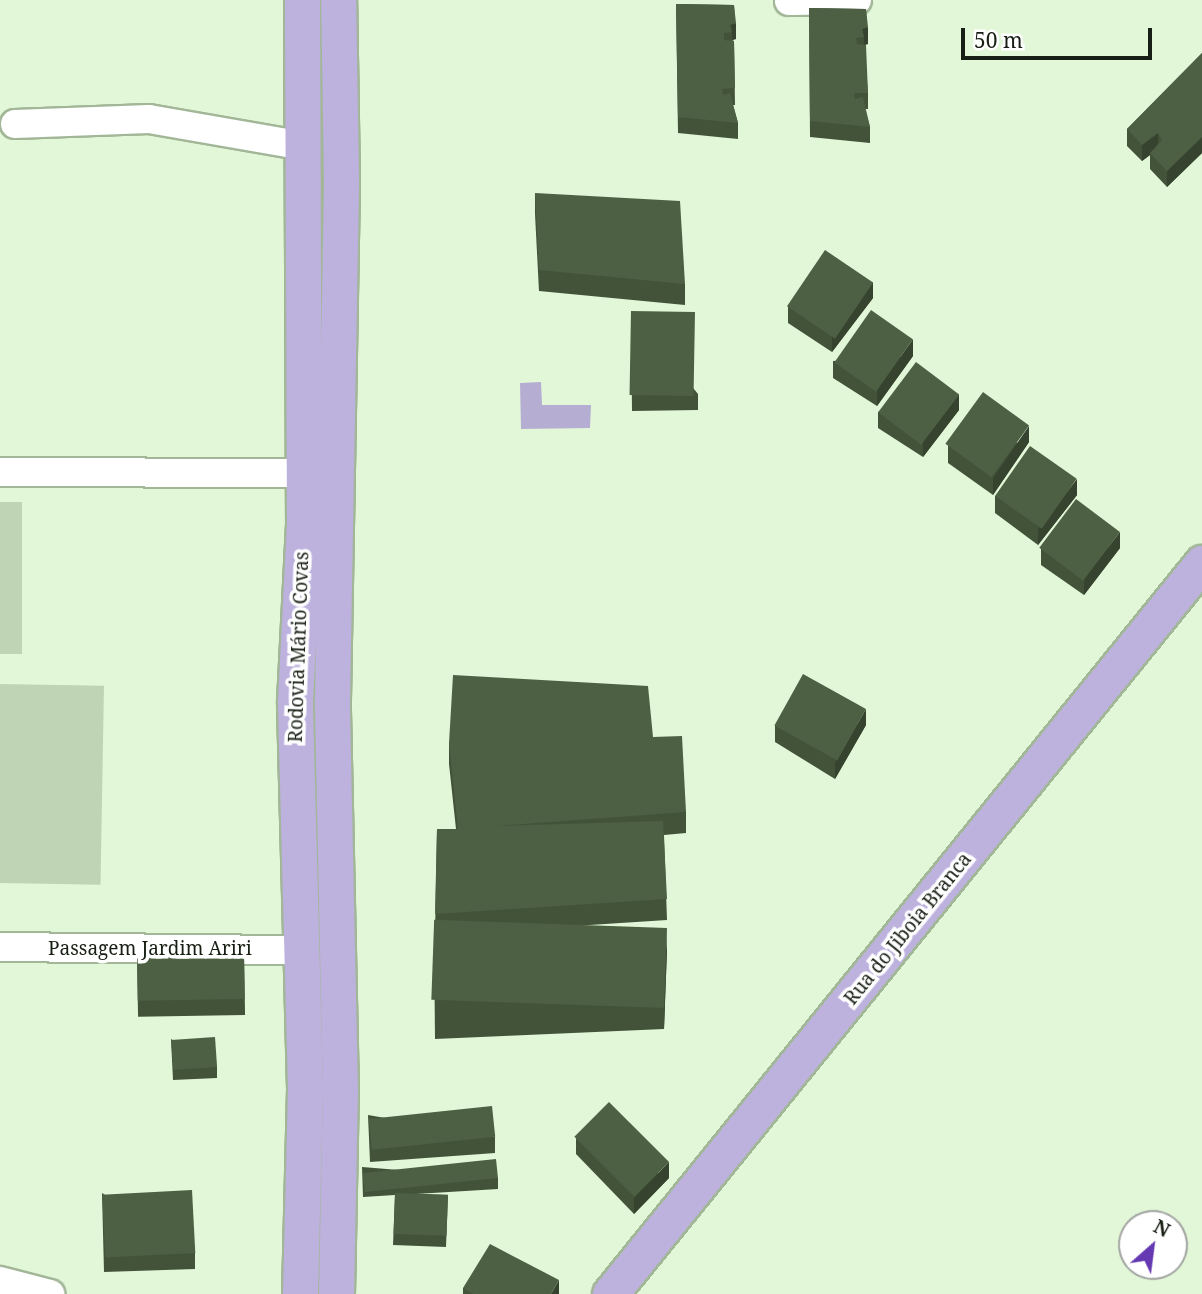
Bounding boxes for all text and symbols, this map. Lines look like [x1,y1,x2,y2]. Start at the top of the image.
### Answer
scale bar [964,14,1155,58]
text: 50 m [974,26,1023,54]
street label: Rodovia Mário Covas [284,551,314,743]
street label: Rua do Jiboia Branca [840,848,976,1010]
street label: Passagem Jardim Ariri [48,938,252,960]
north arrow [1118,1210,1188,1280]
text: N [1149,1213,1175,1243]

